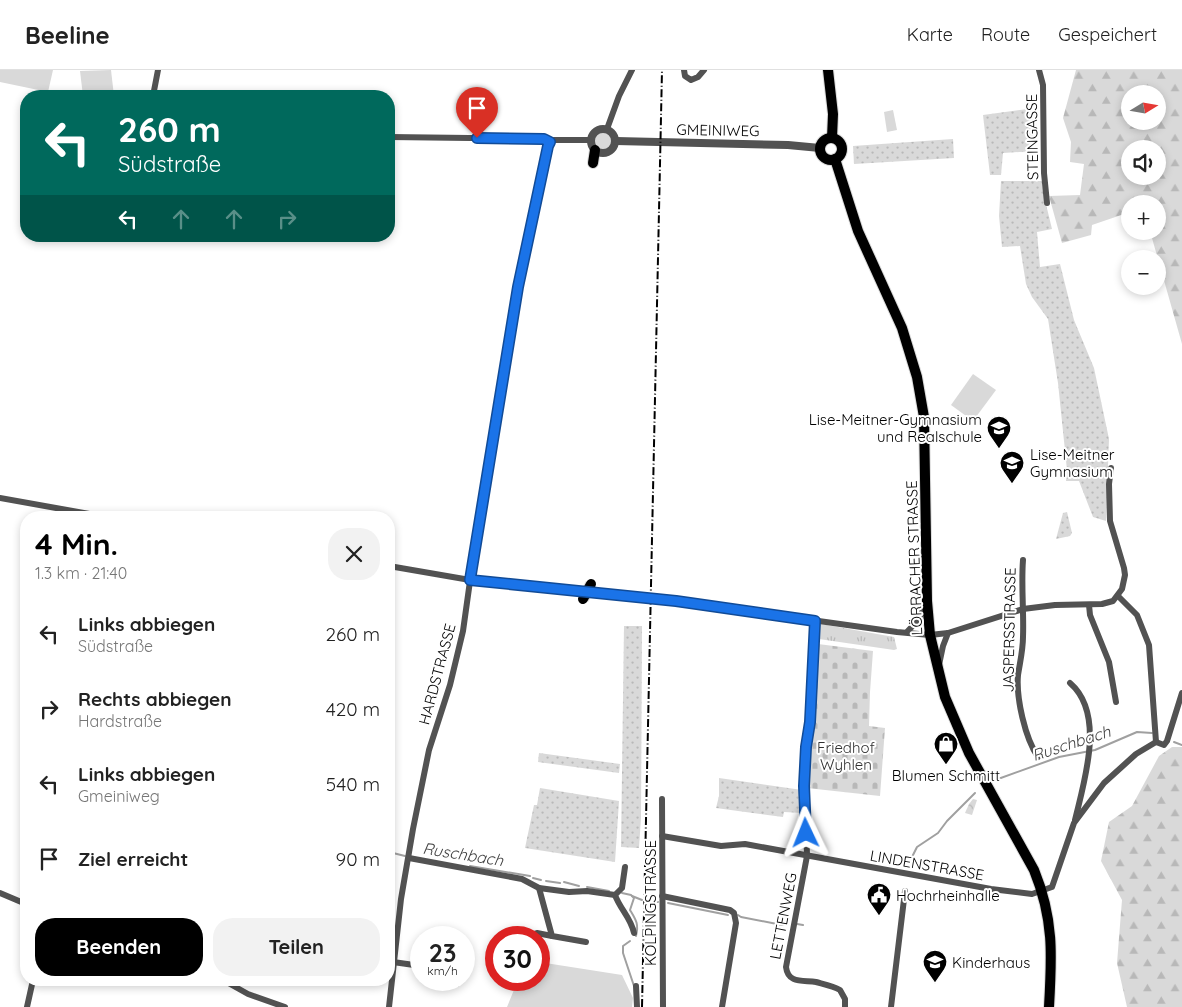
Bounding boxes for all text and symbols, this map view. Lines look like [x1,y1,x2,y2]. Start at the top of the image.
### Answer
text: Beeline [25,20,110,50]
text: Karte [907,23,953,46]
text: Route [981,23,1030,46]
text: Gespeichert [1058,23,1157,46]
north arrow [1121,85,1166,130]
map controls [1121,85,1166,295]
pin [456,87,498,138]
icon: arrive [463,94,491,122]
street label: STEINGASSE [1022,94,1042,180]
text: 260 m [118,107,221,151]
icon: left [35,110,100,175]
street label: GMEINIWEG [676,120,760,140]
button: sound [1121,140,1166,185]
text: Südstraße [118,150,221,178]
button: + [1121,195,1166,240]
icon: left [114,205,142,233]
icon: ahead [167,205,195,233]
icon: ahead [220,205,248,233]
icon: right [273,205,301,233]
button: − [1121,250,1166,295]
place label: Lise-Meitner-Gymnasium und Realschule [809,410,982,446]
school or university icon: Lise-Meitner-Gymnasium und Realschule [986,415,1012,449]
place label: Lise-Meitner Gymnasium [1030,445,1115,481]
school or university icon: Lise-Meitner Gymnasium [999,450,1025,484]
street label: LÖRRACHER STRASSE [902,480,926,636]
text: 4 Min. [35,525,118,563]
button: close [328,528,380,580]
text: 1.3 km · 21:40 [35,563,127,583]
street label: JASPERSSTRASSE [998,567,1020,693]
text: Links abbiegen [78,612,215,636]
icon: left [35,620,63,648]
street label: HARDSTRASSE [414,621,460,727]
text: 260 m [325,622,380,646]
text: Südstraße [78,636,153,656]
text: Rechts abbiegen [78,687,231,711]
icon: right [35,695,63,723]
text: 420 m [326,697,380,721]
text: Hardstraße [78,711,162,731]
water label: Ruschbach [1029,721,1114,765]
shop icon: Blumen Schmitt [933,731,959,765]
park label: Friedhof Wyhlen [817,738,876,774]
text: Links abbiegen [78,762,215,786]
place label: Blumen Schmitt [892,766,1000,785]
icon: left [35,770,63,798]
text: 540 m [326,772,380,796]
text: Gmeiniweg [78,786,160,806]
position arrow [779,806,831,858]
water label: Ruschbach [421,838,506,870]
street label: KOLPINGSTRASSE [641,840,660,966]
icon: arrive [35,845,63,873]
street label: LINDENSTRASSE [868,846,986,884]
text: Ziel erreicht [78,847,188,871]
text: 90 m [336,847,380,871]
street label: LETTENWEG [765,871,801,961]
public building icon: Hochrheinhalle [866,882,892,916]
place label: Hochrheinhalle [896,886,1000,905]
button: Beenden [35,918,203,976]
button: Teilen [213,918,380,976]
speed limit sign: 30 [485,926,550,991]
text: 23 [429,937,456,968]
school or university icon: Kinderhaus [922,949,948,983]
place label: Kinderhaus [952,953,1030,972]
text: km/h [427,963,458,978]

